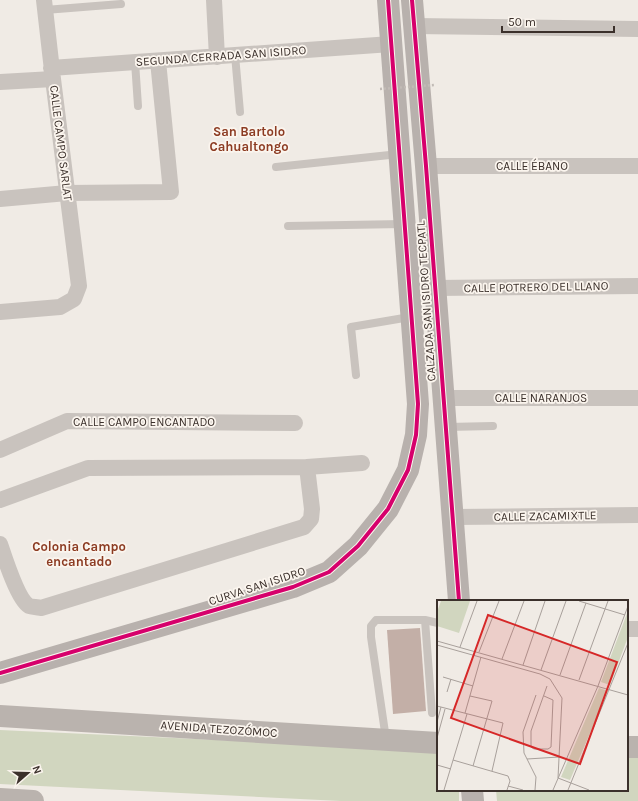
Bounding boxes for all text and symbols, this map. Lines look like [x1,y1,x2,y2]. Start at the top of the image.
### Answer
scale bar [502,8,614,34]
text: 50 m [508,15,536,29]
street label: SEGUNDA CERRADA SAN ISIDRO [135,43,307,69]
street label: CALLE CAMPO SARLAT [47,84,75,202]
district label: San Bartolo Cahualtongo [209,124,289,154]
street label: CALLE ÉBANO [496,158,568,173]
street label: CALZADA SAN ISIDRO TECPATL [413,220,439,382]
street label: CALLE POTRERO DEL LLANO [464,279,609,295]
street label: CALLE NARANJOS [495,391,587,405]
street label: CALLE CAMPO ENCANTADO [73,415,215,429]
street label: CALLE ZACAMIXTLE [493,508,597,524]
district label: Colonia Campo encantado [32,539,126,569]
street label: CURVA SAN ISIDRO [207,564,307,608]
inset map [437,600,628,791]
street label: AVENIDA TEZOZÓMOC [160,717,278,740]
north arrow [8,753,48,793]
text: N [29,764,44,776]

